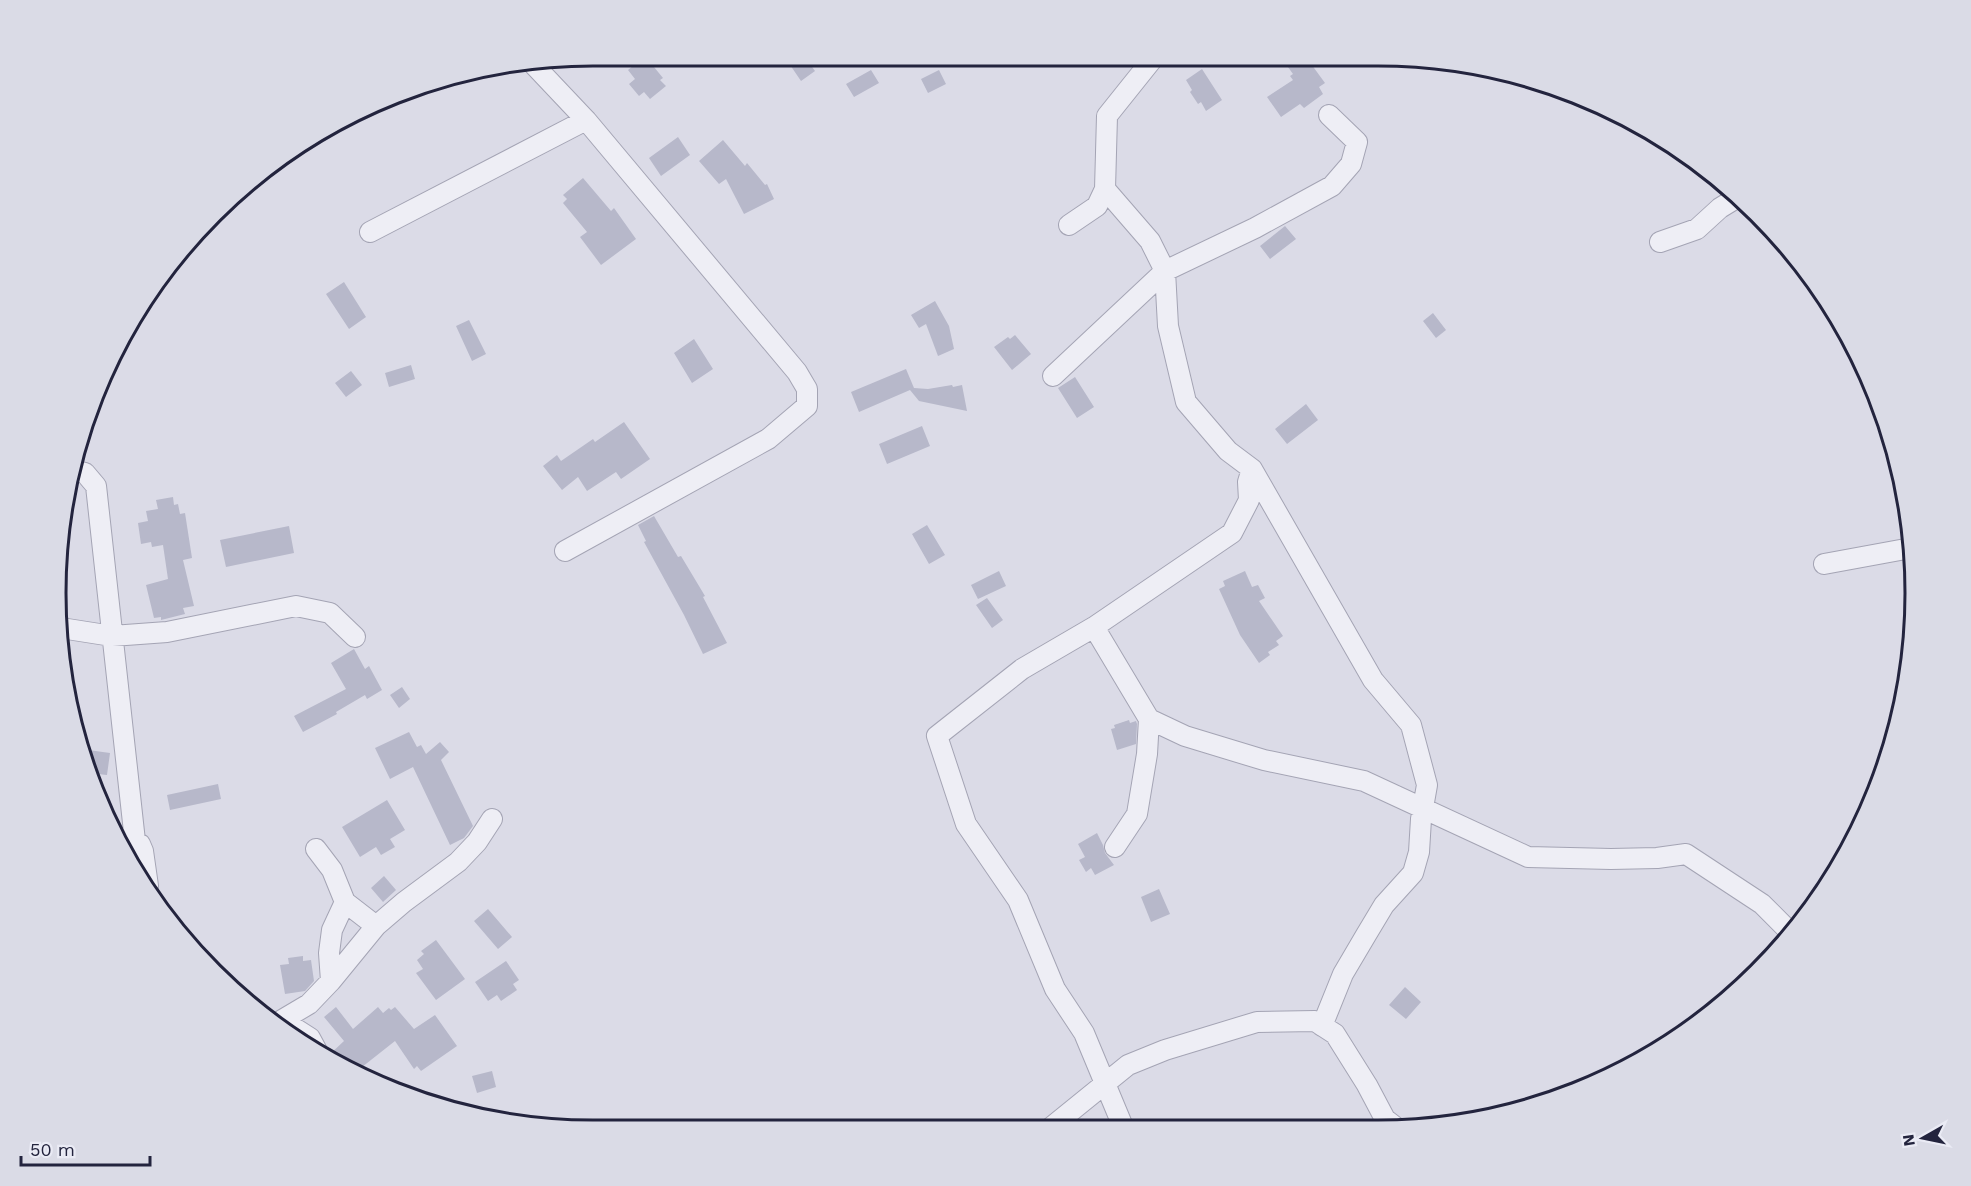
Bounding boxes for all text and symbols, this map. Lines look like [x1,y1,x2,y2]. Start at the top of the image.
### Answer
north arrow [1893,1108,1953,1168]
scale bar [21,1129,150,1167]
text: N [1898,1133,1919,1148]
text: 50 m [30,1139,75,1160]

